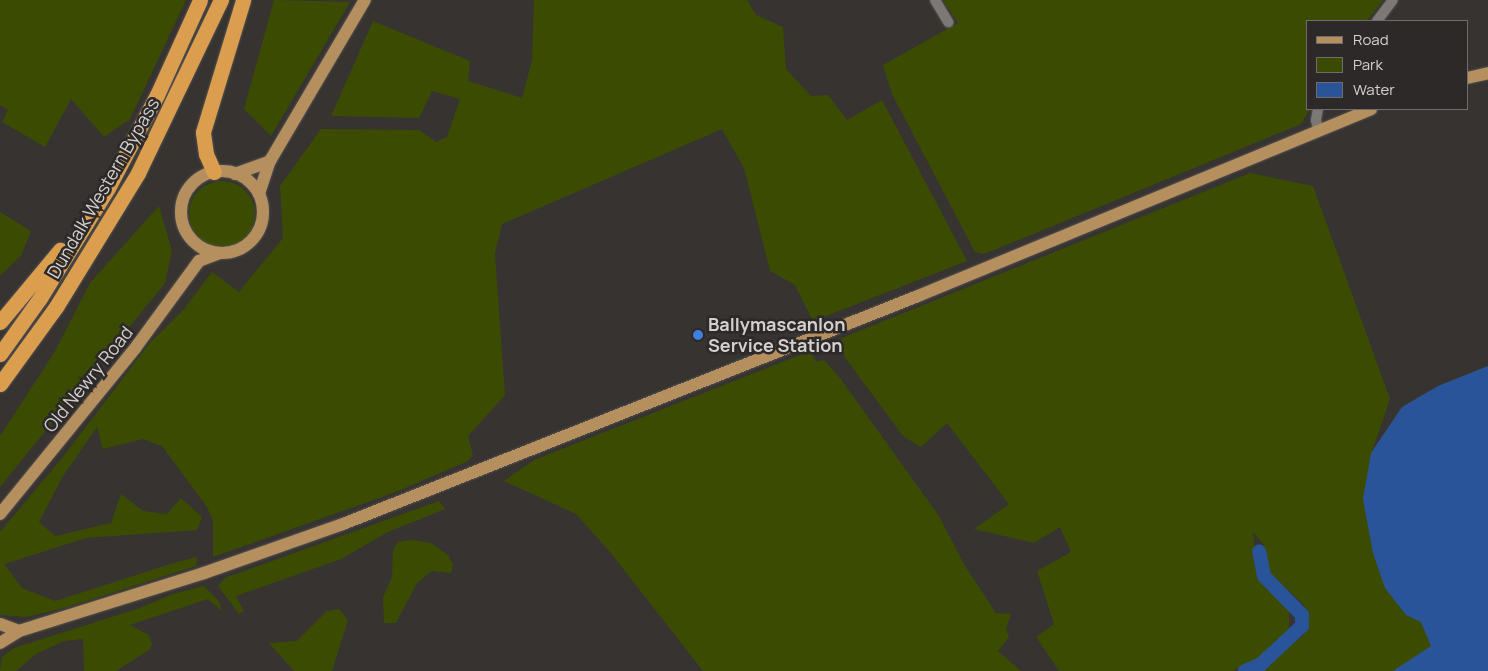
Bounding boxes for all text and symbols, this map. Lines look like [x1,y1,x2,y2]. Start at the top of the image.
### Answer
legend [1306,20,1468,110]
text: Road [1353,29,1389,50]
text: Park [1353,54,1383,75]
text: Water [1353,79,1395,100]
street label: Dundalk Western Bypass [42,94,164,282]
place label: Ballymascanlon Service Station [708,314,845,356]
street label: Old Newry Road [39,322,137,436]
marker: Ballymascanlon Service Station [692,329,704,341]

